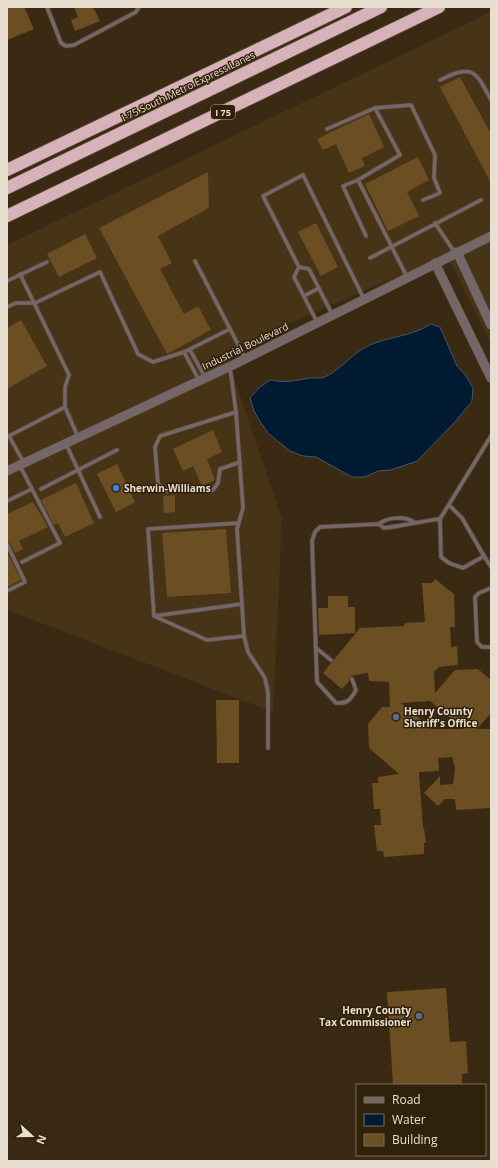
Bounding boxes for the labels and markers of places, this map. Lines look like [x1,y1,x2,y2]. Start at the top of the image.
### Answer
place label: Sherwin-Williams [124,481,211,495]
marker: Sherwin-Williams [111,483,121,493]
place label: Henry County Sheriff's Office [404,704,477,730]
marker: Henry County Sheriff's Office [391,712,401,722]
place label: Henry County Tax Commissioner [319,1003,411,1029]
marker: Henry County Tax Commissioner [414,1011,424,1021]

